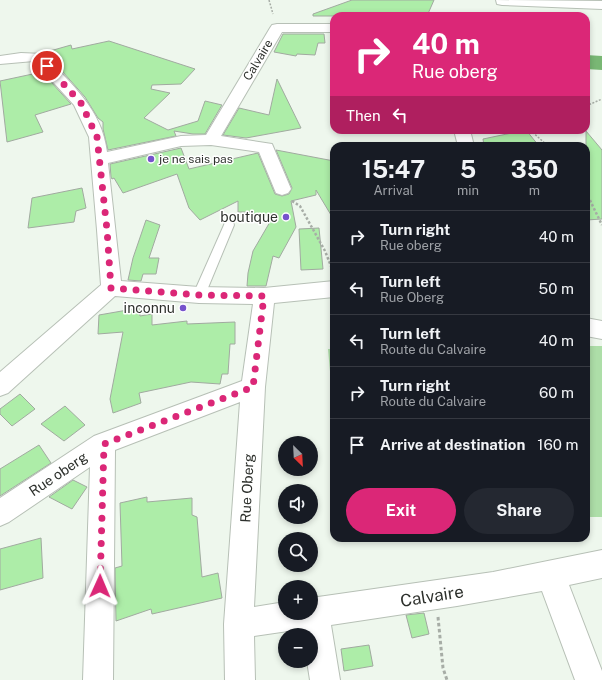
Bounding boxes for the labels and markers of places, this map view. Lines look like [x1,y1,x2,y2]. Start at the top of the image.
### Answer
pin [30,49,64,83]
place label: je ne sais pas [158,152,233,166]
marker: je ne sais pas [146,154,156,164]
place label: boutique [220,209,278,225]
marker: boutique [281,212,291,222]
place label: inconnu [124,300,175,316]
marker: inconnu [178,303,188,313]

